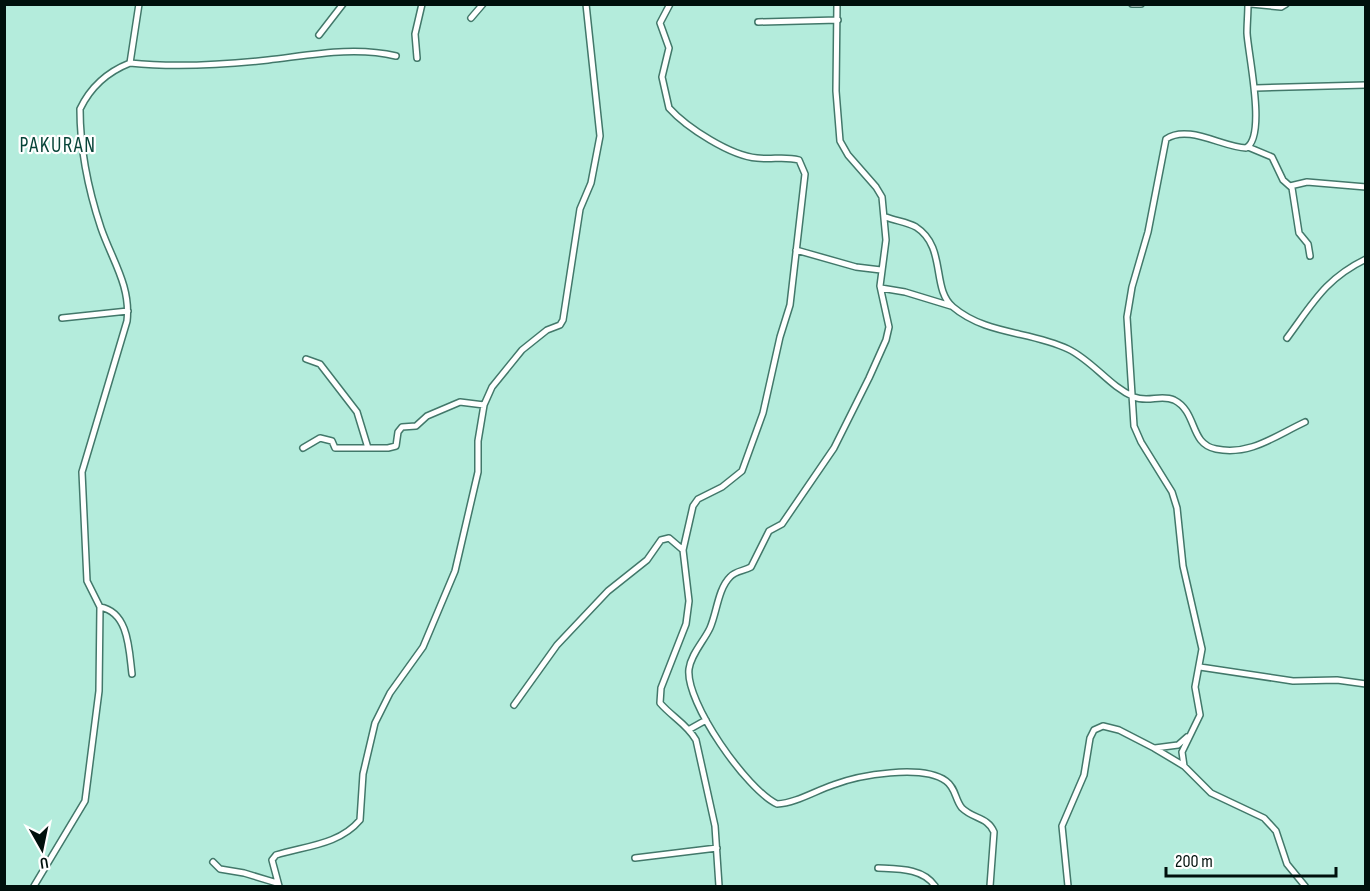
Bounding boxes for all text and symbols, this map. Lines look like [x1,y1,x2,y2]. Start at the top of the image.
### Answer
district label: PAKURAN [19,133,97,158]
north arrow [12,819,72,879]
scale bar [1166,840,1336,878]
text: 200 m [1175,851,1213,872]
text: U [39,852,50,872]

